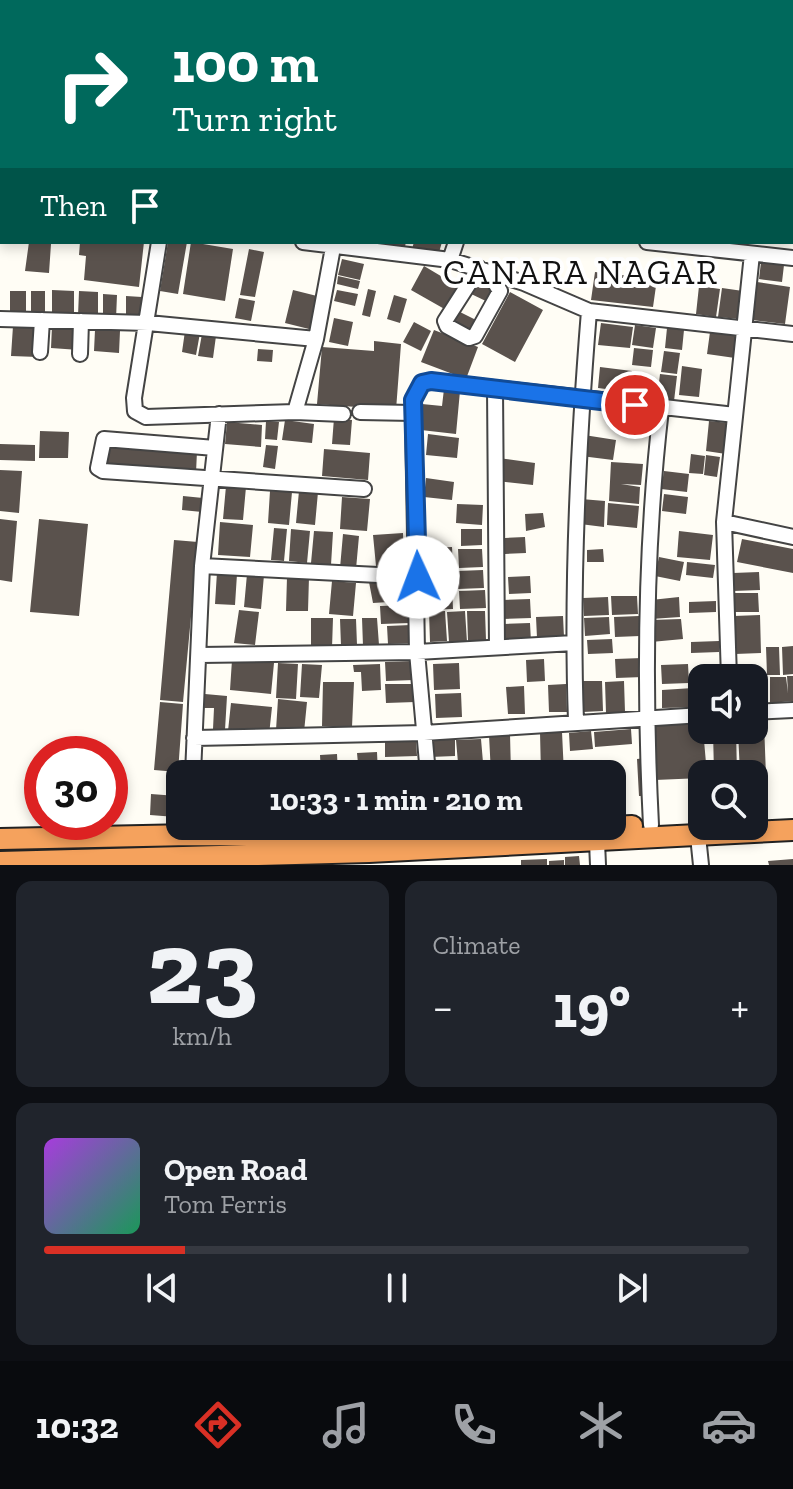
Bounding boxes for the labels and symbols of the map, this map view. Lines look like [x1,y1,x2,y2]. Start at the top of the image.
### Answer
district label: CANARA NAGAR [443,252,719,293]
pin [601,371,669,439]
position arrow [376,535,460,619]
speed limit sign: 30 [24,736,128,840]

